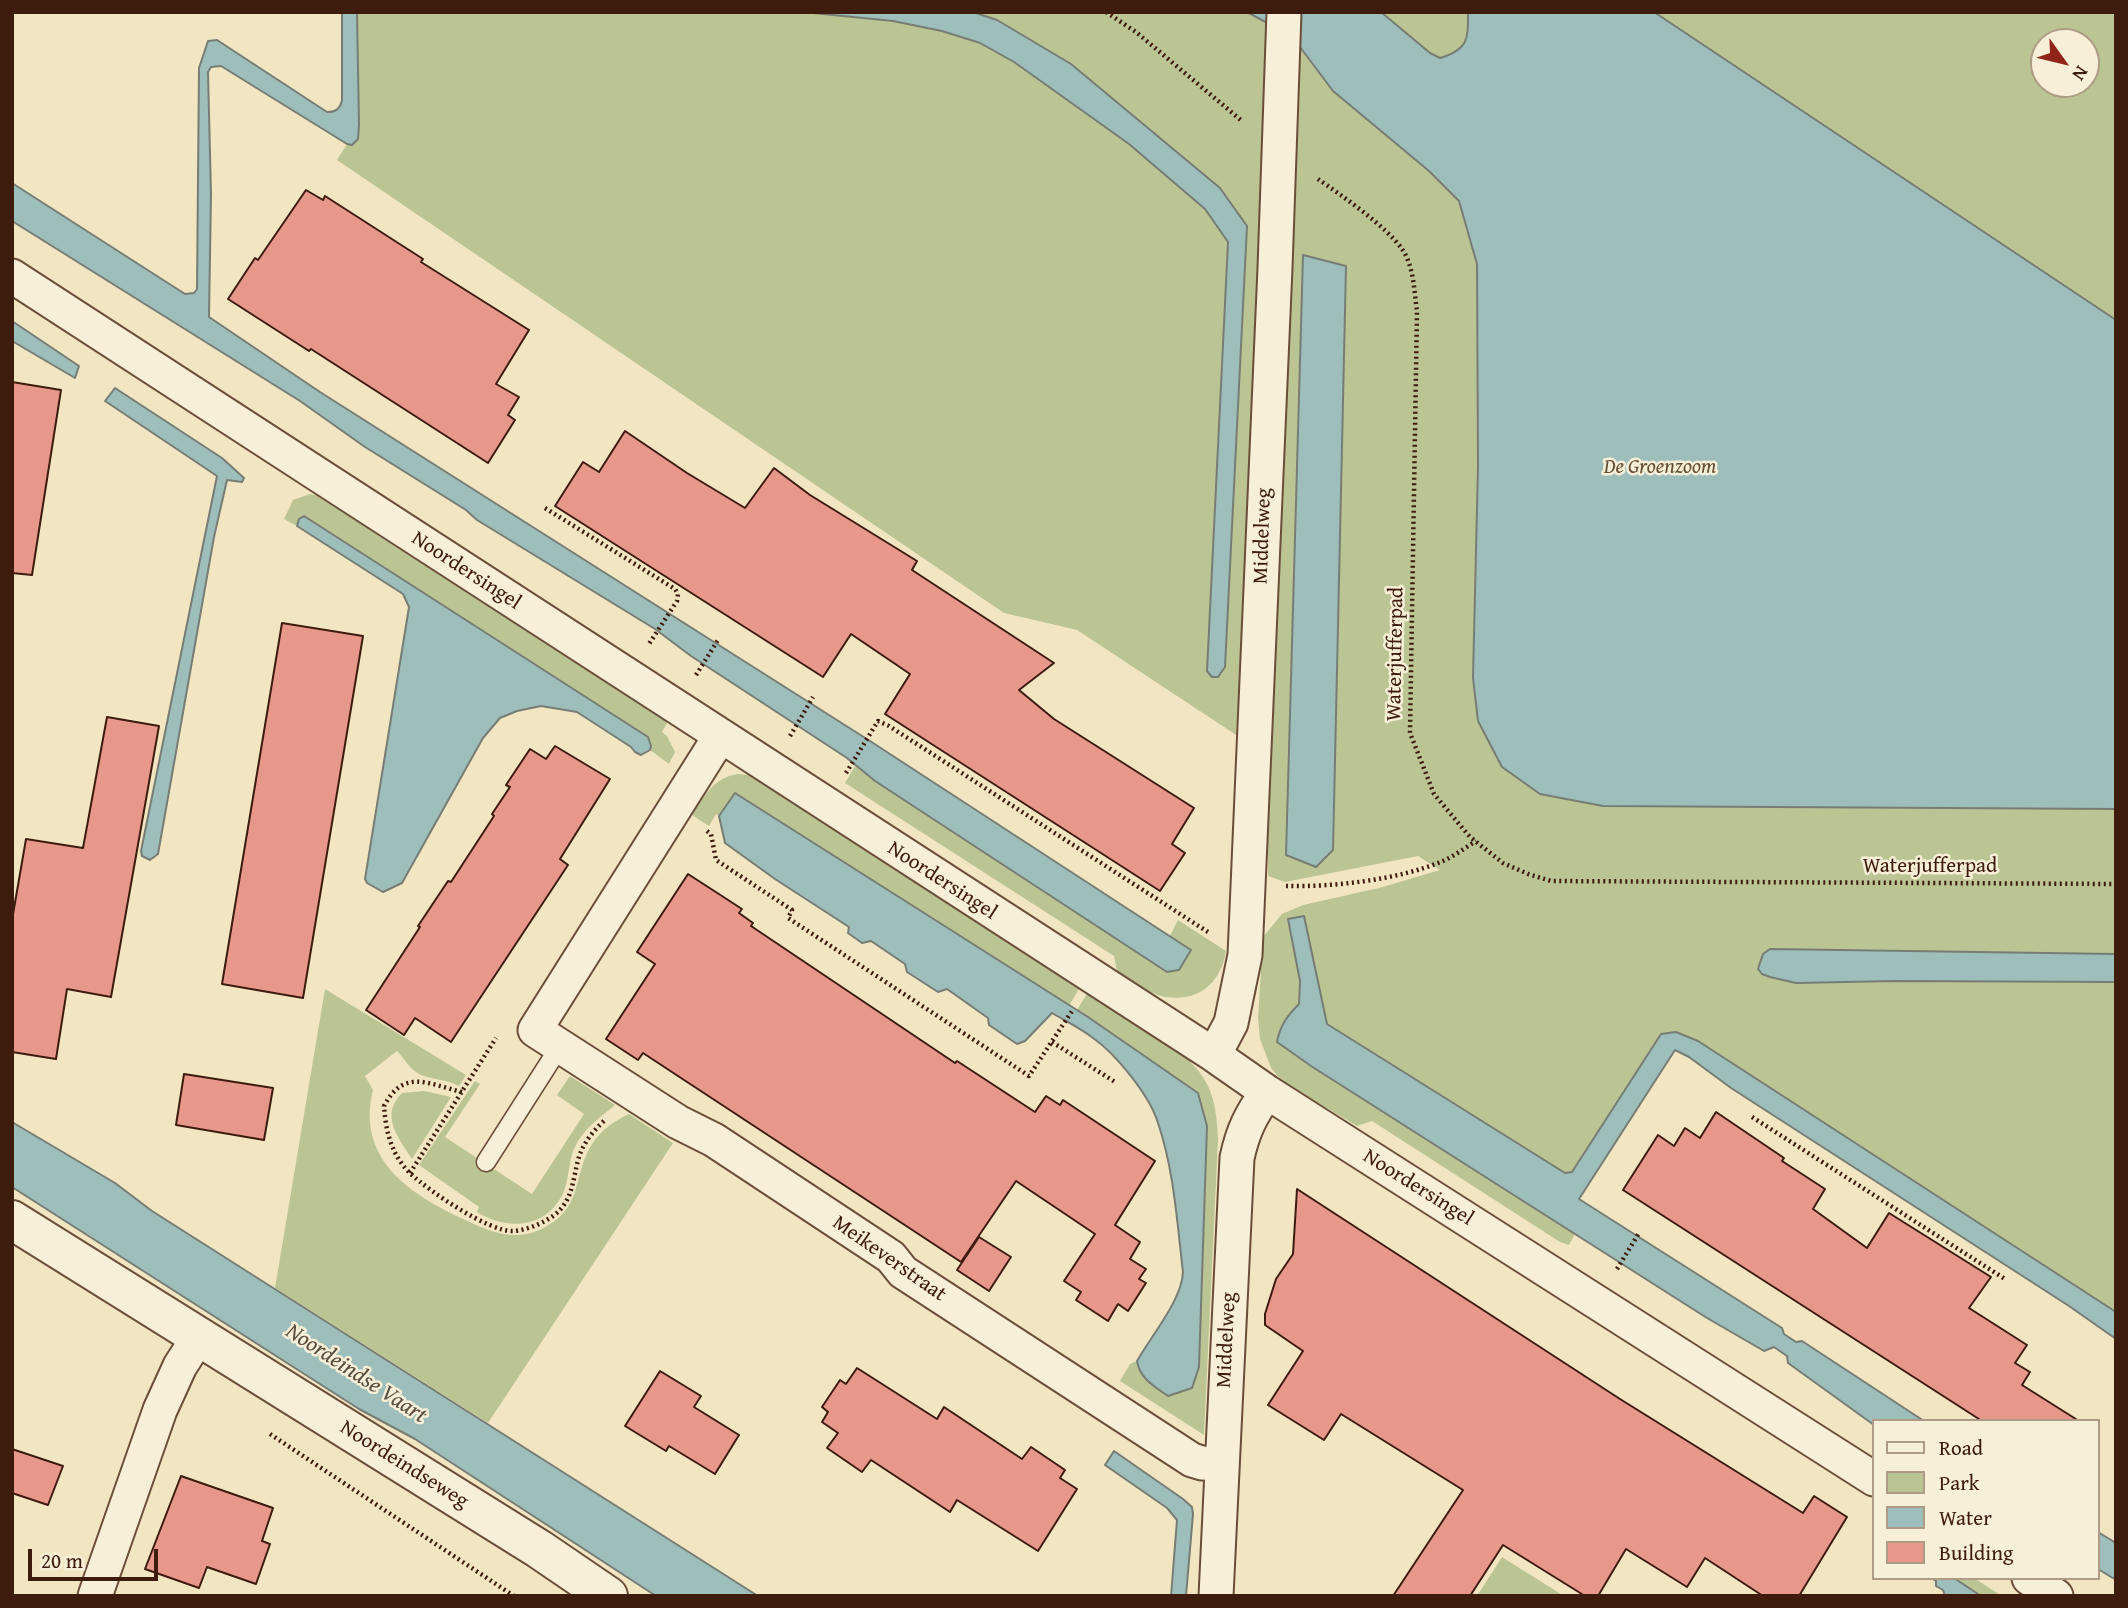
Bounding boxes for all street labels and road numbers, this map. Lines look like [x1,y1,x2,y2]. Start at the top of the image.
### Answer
street label: Middelweg [1249,488,1277,584]
street label: Noordersingel [406,526,526,616]
street label: Waterjufferpad [1382,587,1410,721]
street label: Noordersingel [882,836,1002,926]
street label: Waterjufferpad [1863,854,1997,880]
street label: Noordersingel [1358,1144,1478,1232]
street label: Meikeverstraat [827,1211,951,1307]
street label: Middelweg [1212,1291,1242,1389]
street label: Noordeindseweg [335,1415,473,1515]

